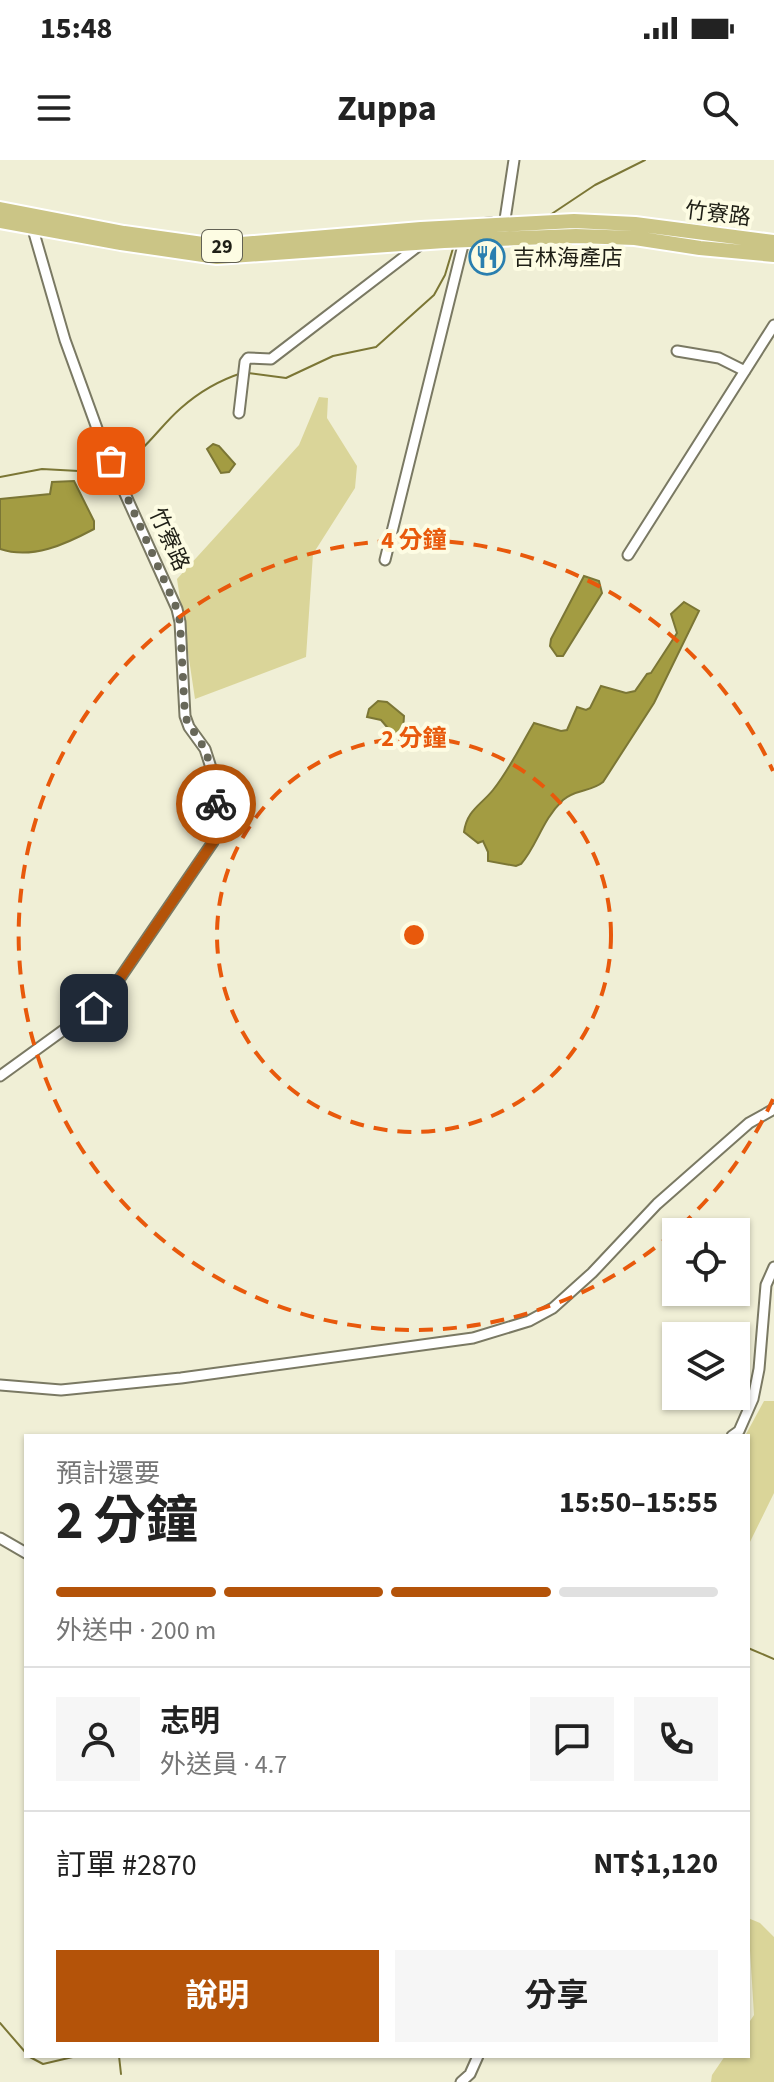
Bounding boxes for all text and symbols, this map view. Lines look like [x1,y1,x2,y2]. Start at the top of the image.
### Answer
text: 15:48 [40,7,112,50]
text: Zuppa [337,83,437,134]
icon: menu [32,86,76,130]
icon: search [698,86,742,130]
street label: 竹寮路 [683,194,753,234]
road number: 29 [202,230,242,262]
restaurant icon: 吉林海產店 [468,238,506,276]
place label: 吉林海產店 [513,242,623,274]
pin [77,427,145,495]
icon: bag [89,439,133,483]
street label: 竹寮路 [141,503,197,576]
text: 4 分鐘 [381,523,447,558]
text: 2 分鐘 [381,721,447,756]
courier [176,764,256,844]
icon: bike [194,782,238,826]
centre of rings [400,921,428,949]
pin [60,974,128,1042]
icon: home [72,986,116,1030]
map controls [662,1218,750,1410]
button: locate [662,1218,750,1306]
button: layers [662,1322,750,1410]
text: 預計還要 [56,1455,160,1492]
text: 15:50–15:55 [559,1481,718,1524]
text: 2 分鐘 [56,1485,198,1559]
text: 外送中 · 200 m [56,1612,216,1649]
button: person [56,1697,140,1781]
button: chat [530,1697,614,1781]
button: phone [634,1697,718,1781]
text: 志明 [160,1700,220,1743]
text: 外送員 · 4.7 [160,1746,287,1783]
text: NT$1,120 [593,1842,718,1885]
text: 訂單 #2870 [56,1844,197,1887]
button: 說明 [56,1950,379,2042]
button: 分享 [395,1950,718,2042]

